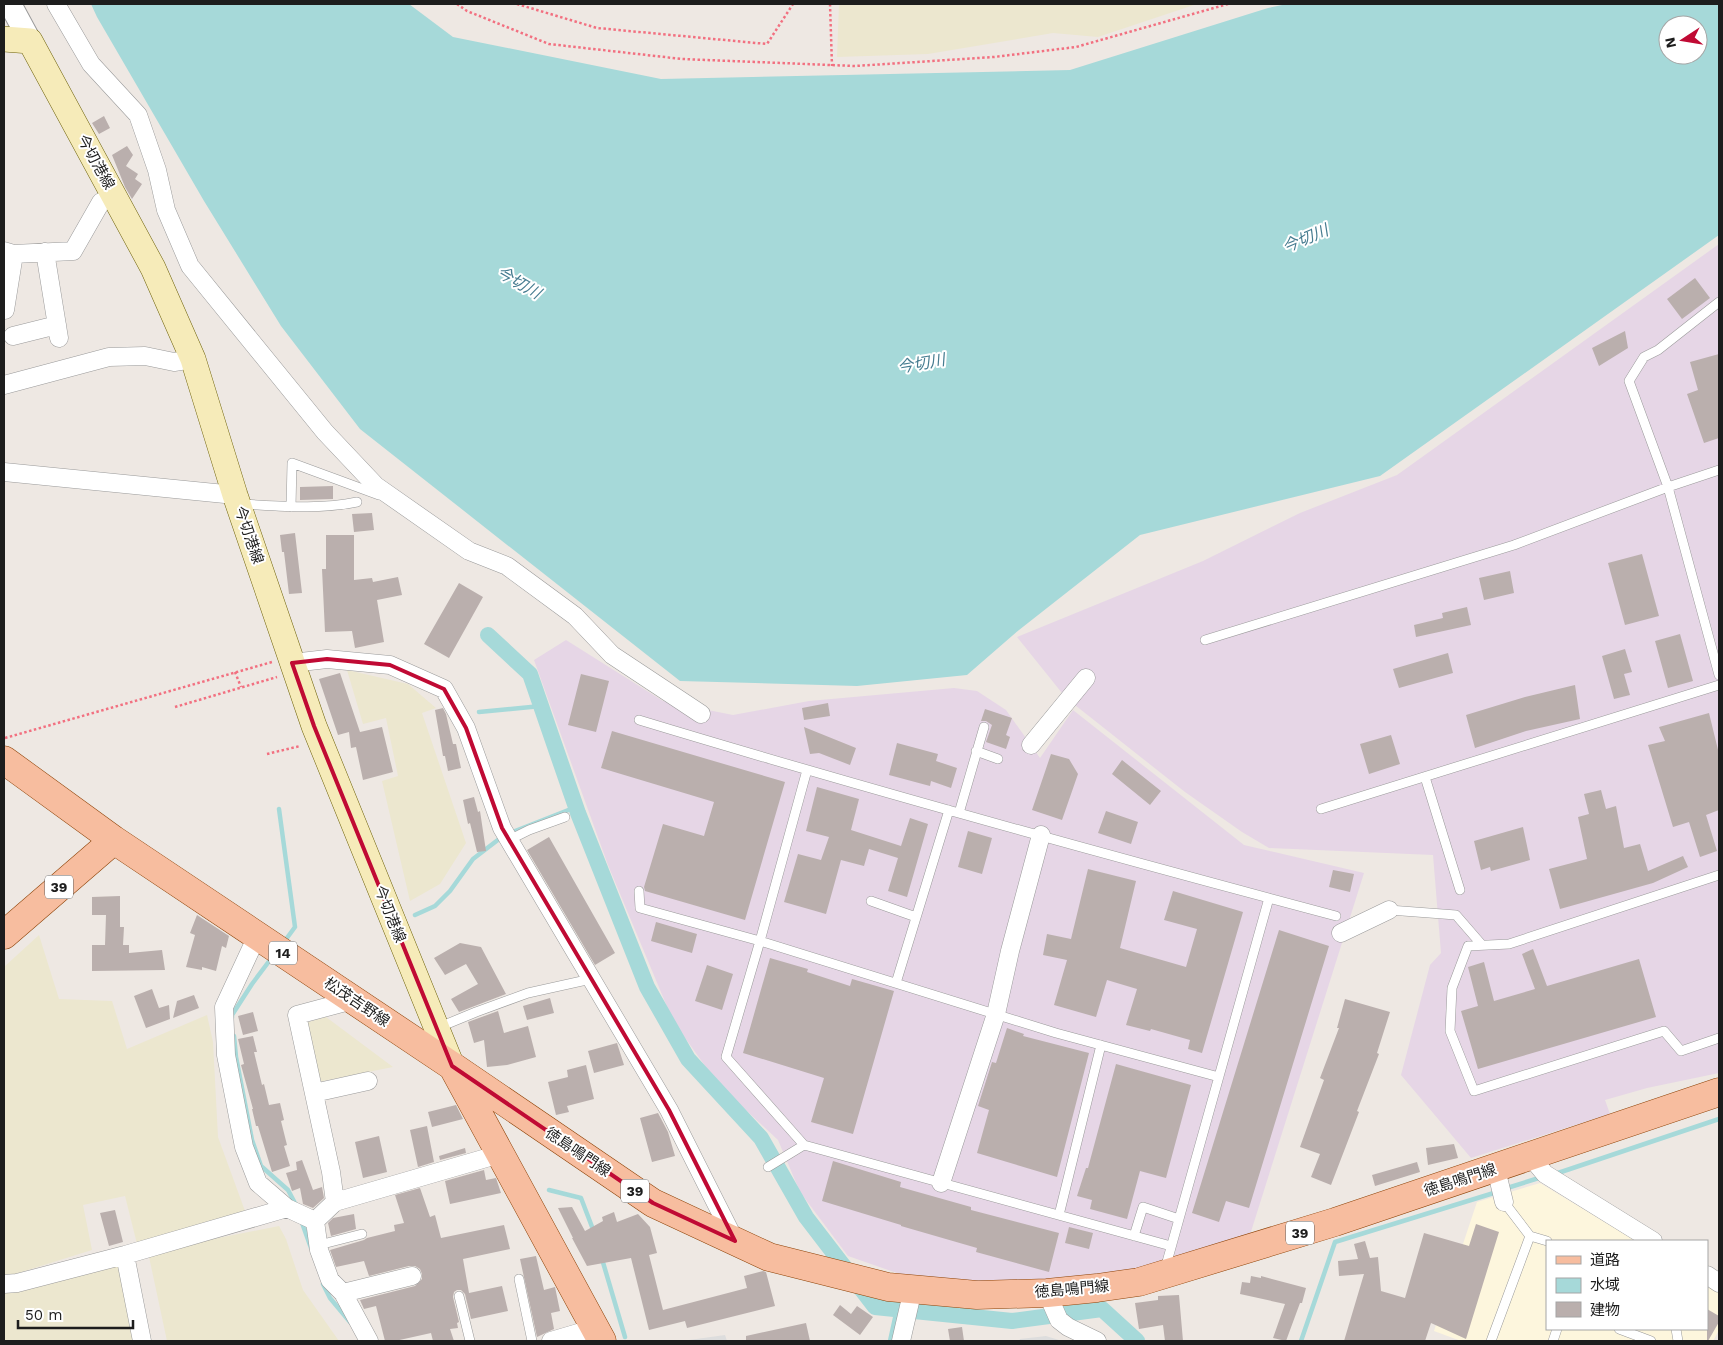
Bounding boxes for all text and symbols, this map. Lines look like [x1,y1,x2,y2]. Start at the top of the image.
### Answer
north arrow [1658,15,1708,65]
text: N [1661,36,1679,49]
street label: 今切港線 [74,131,118,193]
water label: 今切川 [1279,220,1333,257]
water label: 今切川 [493,262,546,304]
water label: 今切川 [896,350,948,377]
street label: 今切港線 [231,504,267,566]
road number: 39 [45,876,73,899]
street label: 今切港線 [370,883,410,945]
road number: 14 [269,941,297,964]
street label: 松茂吉野線 [321,974,393,1030]
street label: 徳島鳴門線 [542,1124,614,1180]
street label: 徳島鳴門線 [1422,1160,1498,1200]
road number: 39 [621,1180,649,1202]
road number: 39 [1286,1222,1314,1244]
legend [1546,1240,1708,1330]
text: 道路 [1590,1251,1620,1269]
text: 水域 [1590,1276,1620,1294]
street label: 徳島鳴門線 [1034,1277,1110,1301]
scale bar [18,1298,132,1330]
text: 建物 [1590,1301,1620,1319]
text: 50 m [25,1306,62,1324]

